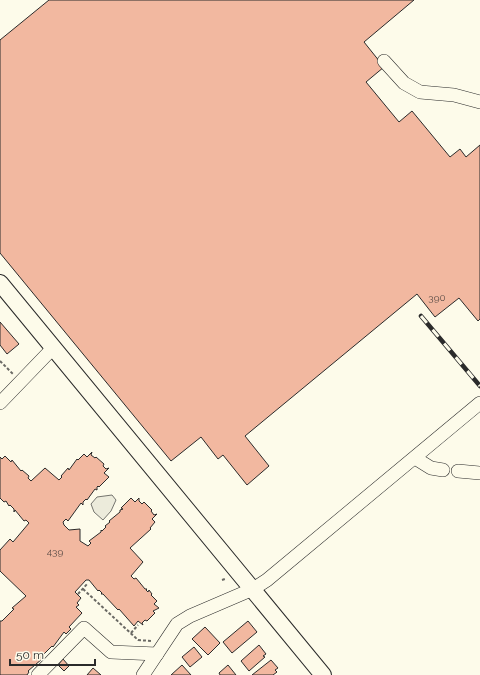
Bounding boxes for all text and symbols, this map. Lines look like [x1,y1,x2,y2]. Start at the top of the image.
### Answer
house number: 390 [428,292,446,303]
house number: 439 [47,546,63,557]
scale bar [10,641,95,667]
text: 50 m [16,648,44,662]

